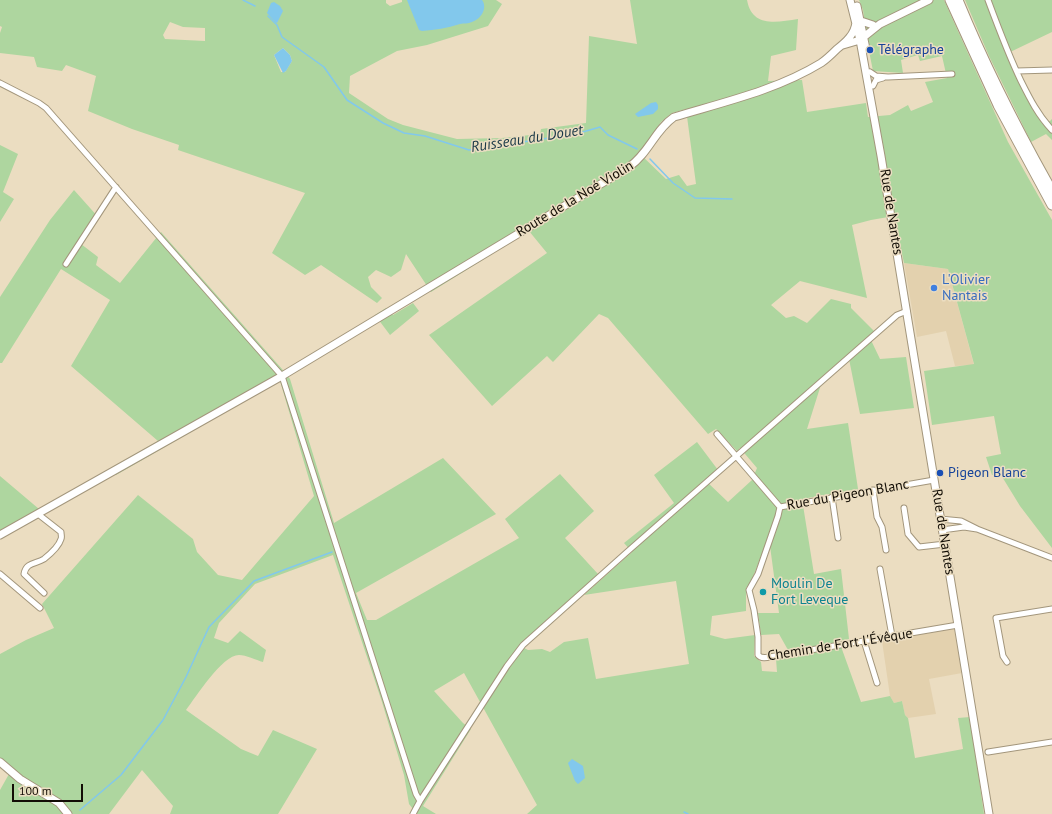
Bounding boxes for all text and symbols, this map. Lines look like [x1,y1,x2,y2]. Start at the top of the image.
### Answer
place label: Télégraphe [878,42,944,58]
marker: Télégraphe [865,45,875,55]
water label: Ruisseau du Douet [470,121,584,157]
street label: Route de la Noé Violin [513,157,637,241]
street label: Rue de Nantes [876,168,906,256]
place label: L'Olivier Nantais [942,272,990,304]
marker: L'Olivier Nantais [929,283,939,293]
place label: Pigeon Blanc [948,465,1026,481]
marker: Pigeon Blanc [935,468,945,478]
street label: Rue du Pigeon Blanc [786,476,910,514]
street label: Rue de Nantes [928,488,958,576]
place label: Moulin De Fort Leveque [771,576,848,608]
marker: Moulin De Fort Leveque [758,587,768,597]
street label: Chemin de Fort l'Évêque [766,625,914,665]
scale bar [14,776,85,802]
text: 100 m [19,783,52,798]

